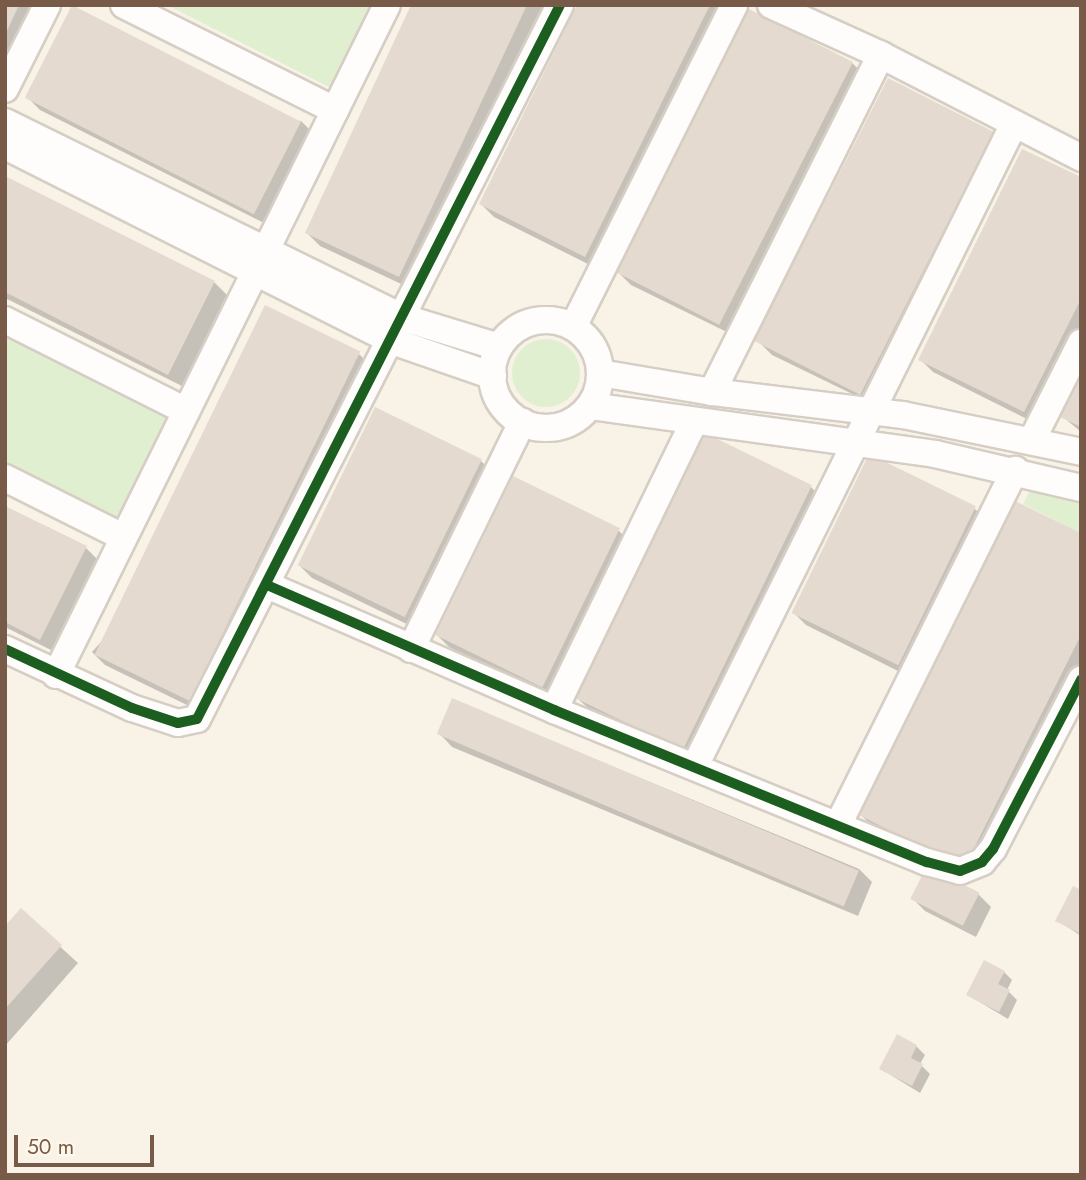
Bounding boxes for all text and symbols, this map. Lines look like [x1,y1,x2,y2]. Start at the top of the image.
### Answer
scale bar [18,1120,158,1164]
text: 50 m [27,1132,74,1162]

